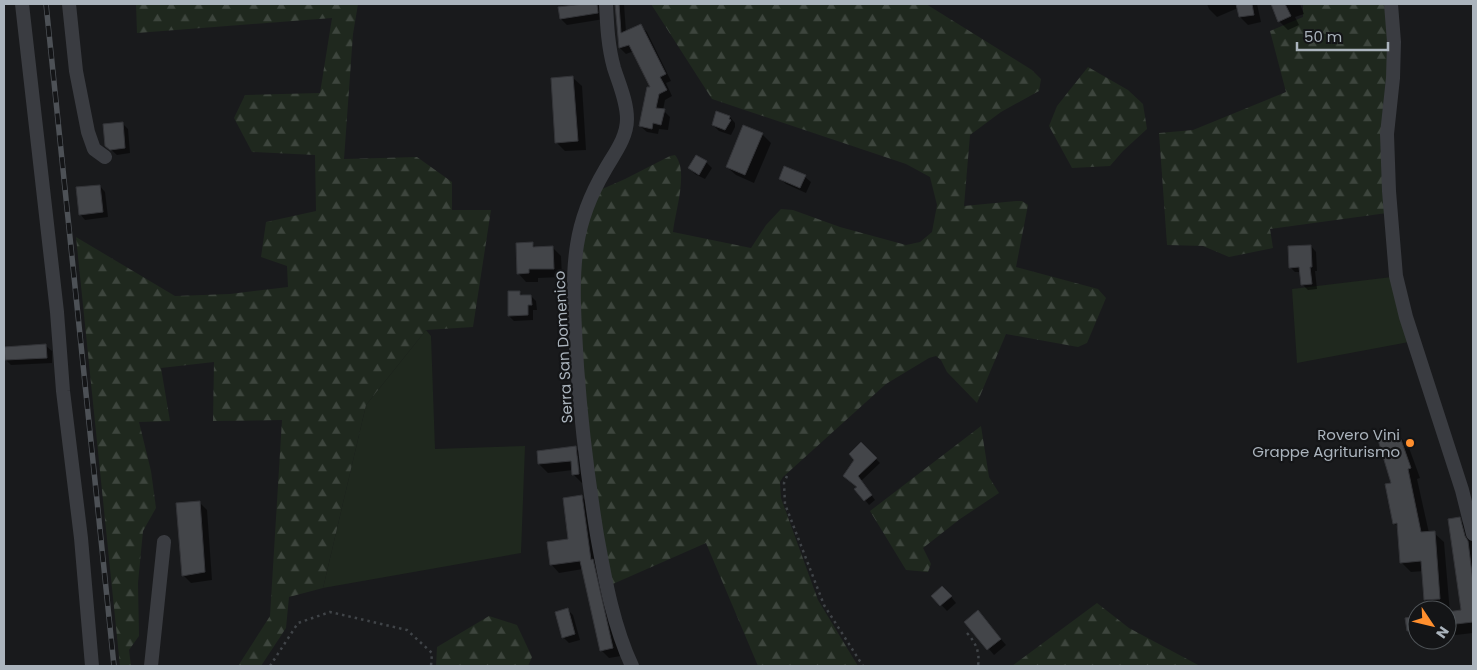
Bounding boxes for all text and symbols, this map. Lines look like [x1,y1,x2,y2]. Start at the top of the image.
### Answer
scale bar [1297,20,1388,52]
text: 50 m [1304,26,1342,47]
street label: Serra San Domenico [549,270,577,424]
place label: Rovero Vini Grappe Agriturismo [1252,424,1400,462]
marker: Rovero Vini Grappe Agriturismo [1404,437,1416,449]
north arrow [1407,600,1457,650]
text: N [1431,622,1454,643]

